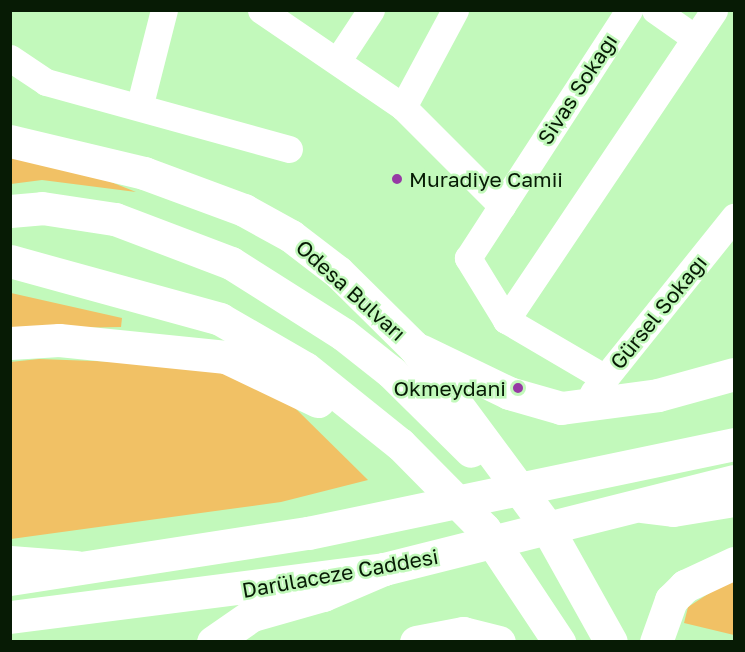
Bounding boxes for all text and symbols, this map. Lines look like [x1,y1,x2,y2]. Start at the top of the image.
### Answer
street label: Sivas Sokağı [532,29,622,149]
place label: Muradiye Camii [409,166,563,192]
marker: Muradiye Camii [390,172,404,186]
street label: Odesa Bulvarı [291,234,411,346]
street label: Gürsel Sokağı [604,250,712,374]
place label: Okmeydani [394,375,506,401]
marker: Okmeydani [511,381,525,395]
street label: Darülaceze Caddesi [240,543,440,603]

